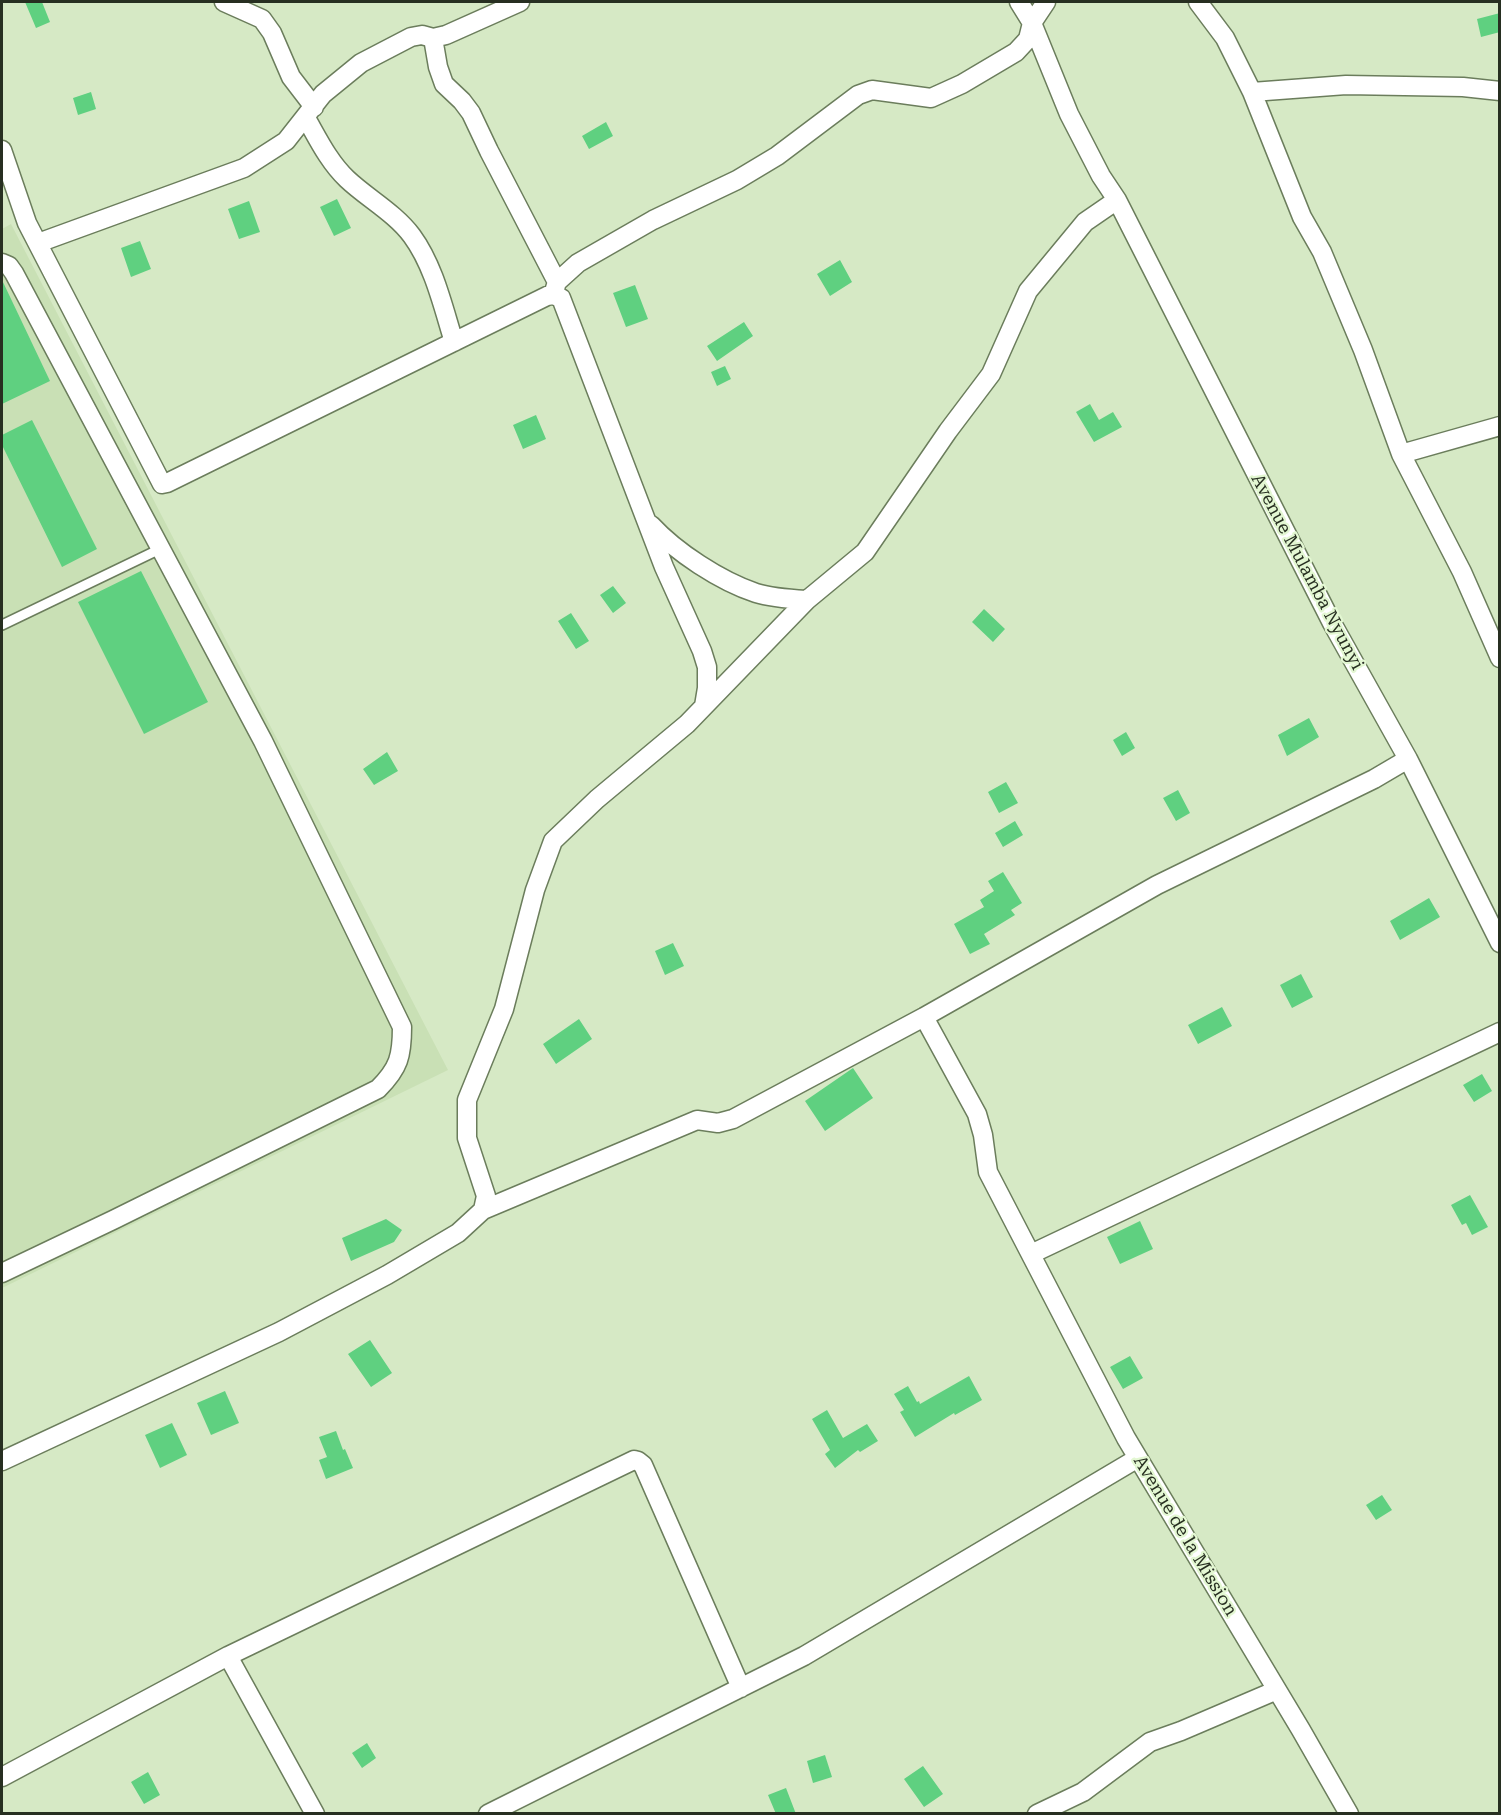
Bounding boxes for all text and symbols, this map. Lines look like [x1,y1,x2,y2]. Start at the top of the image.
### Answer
street label: Avenue Mulamba Nyunyi [1246,470,1368,674]
street label: Avenue de la Mission [1129,1452,1241,1620]

